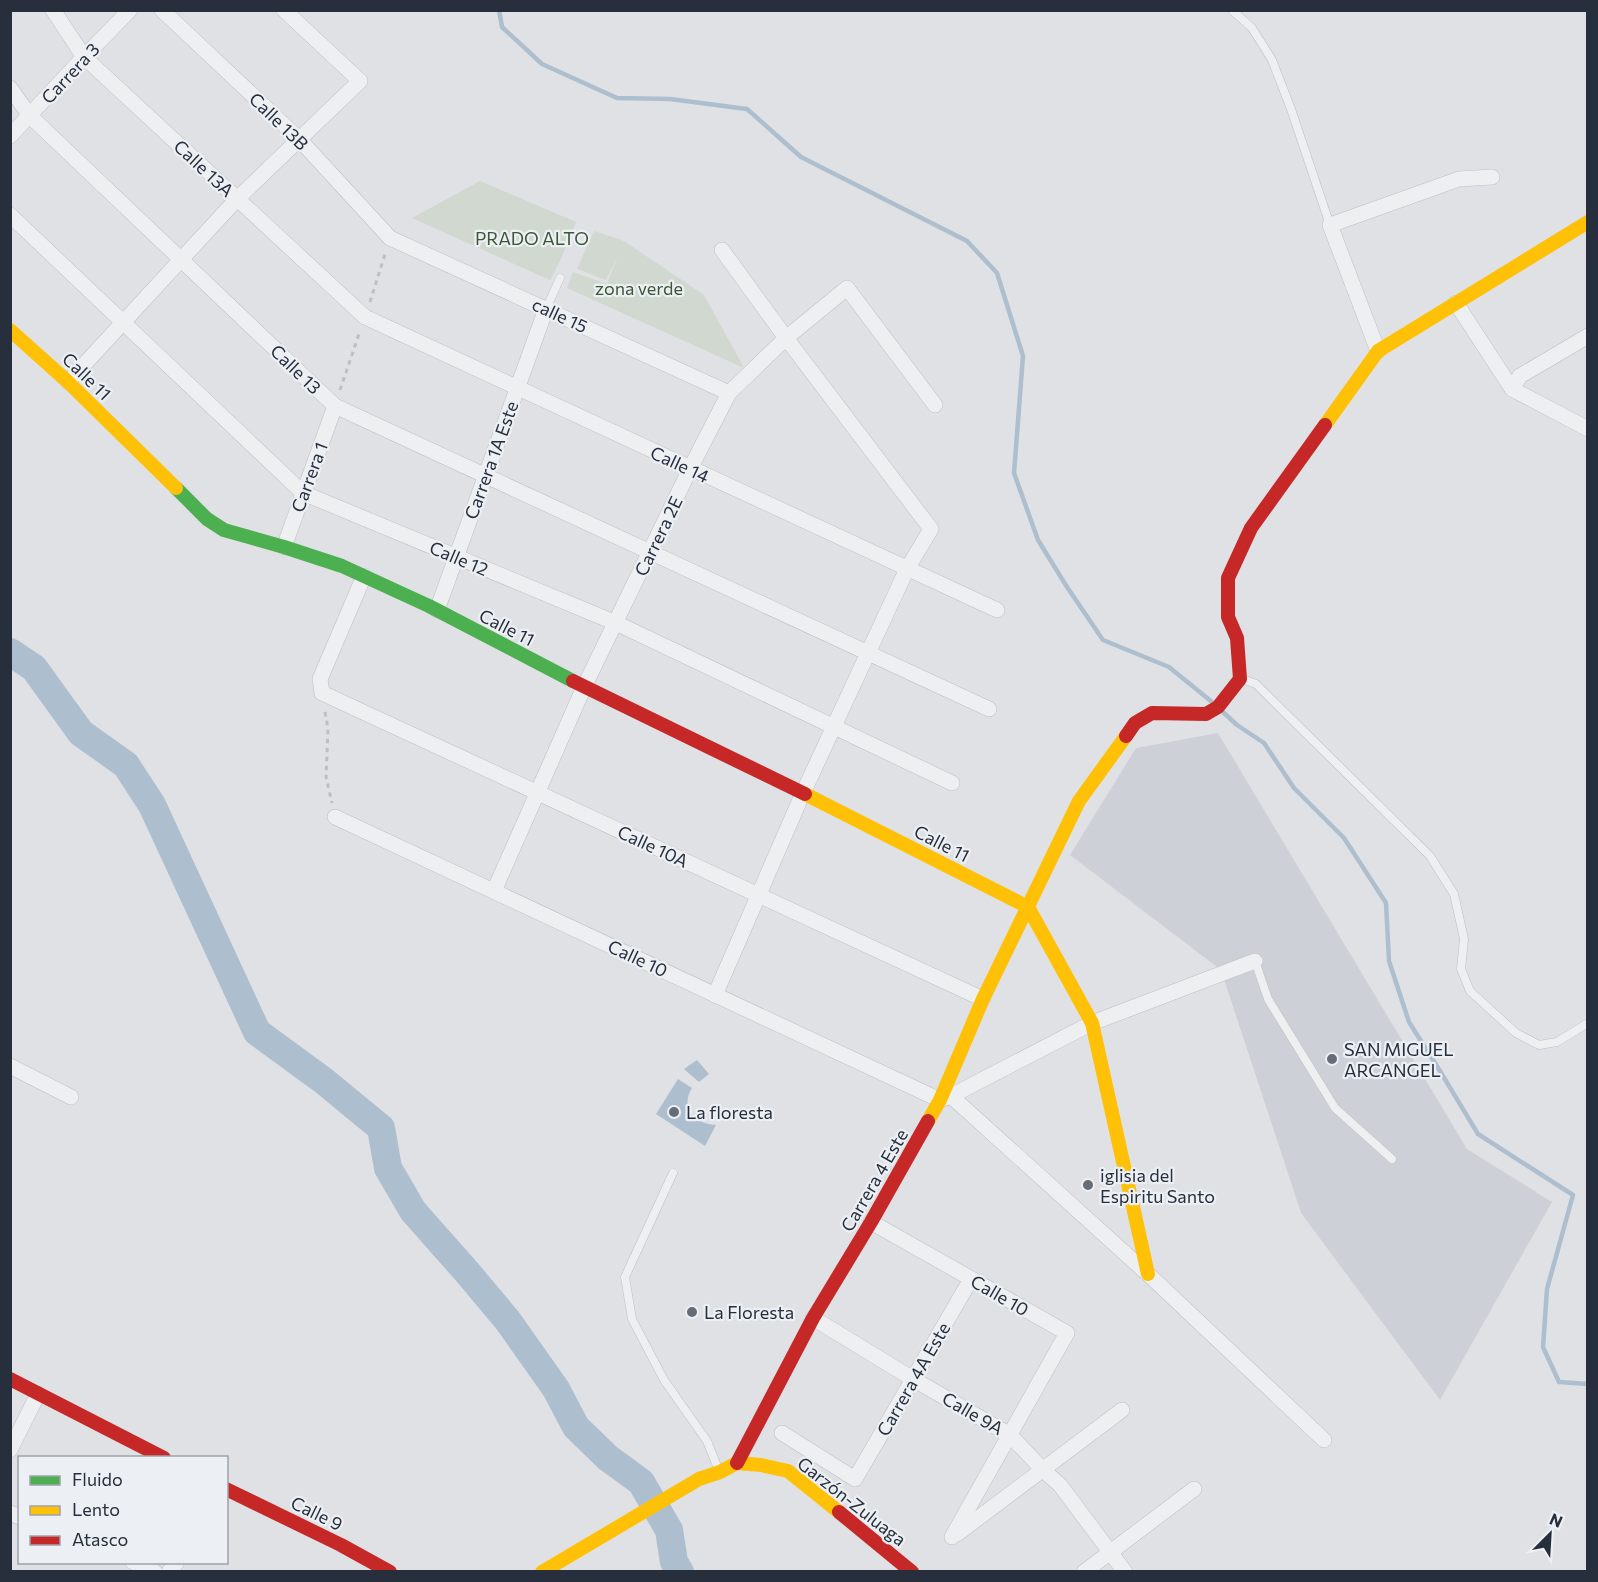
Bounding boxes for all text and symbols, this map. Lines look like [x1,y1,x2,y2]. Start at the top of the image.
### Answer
street label: Carrera 3 [36,38,104,108]
street label: Calle 13B [245,88,313,154]
street label: Calle 13A [170,135,238,201]
park label: PRADO ALTO [475,227,589,249]
park label: zona verde [595,277,683,299]
street label: calle 15 [529,293,591,337]
street label: Calle 13 [266,340,326,398]
street label: Calle 11 [58,348,116,404]
street label: Carrera 1A Este [459,398,523,522]
street label: Carrera 1 [286,439,332,515]
street label: Calle 14 [647,441,713,487]
street label: Carrera 2E [629,493,687,579]
street label: Calle 12 [426,536,492,580]
street label: Calle 11 [476,604,538,650]
street label: Calle 10A [614,820,692,872]
street label: Calle 11 [911,820,973,866]
street label: Calle 10 [605,935,671,981]
place label: SAN MIGUEL ARCANGEL [1344,1038,1454,1081]
marker: SAN MIGUEL ARCANGEL [1325,1052,1339,1066]
place label: La floresta [686,1101,773,1123]
marker: La floresta [667,1105,681,1119]
street label: Carrera 4 Este [836,1125,912,1235]
place label: iglisia del Espiritu Santo [1100,1164,1215,1207]
marker: iglisia del Espiritu Santo [1081,1178,1095,1192]
street label: Calle 10 [967,1270,1033,1320]
place label: La Floresta [704,1301,794,1323]
marker: La Floresta [685,1305,699,1319]
street label: Carrera 4A Este [872,1318,954,1440]
street label: Calle 9A [939,1387,1007,1439]
street label: Garzón-Zuluaga [793,1452,911,1550]
legend [18,1456,228,1564]
text: Fluido [72,1468,123,1490]
street label: Calle 9 [288,1491,346,1535]
text: Lento [72,1498,120,1520]
north arrow [1520,1504,1580,1564]
text: N [1547,1509,1566,1531]
text: Atasco [72,1528,128,1550]

